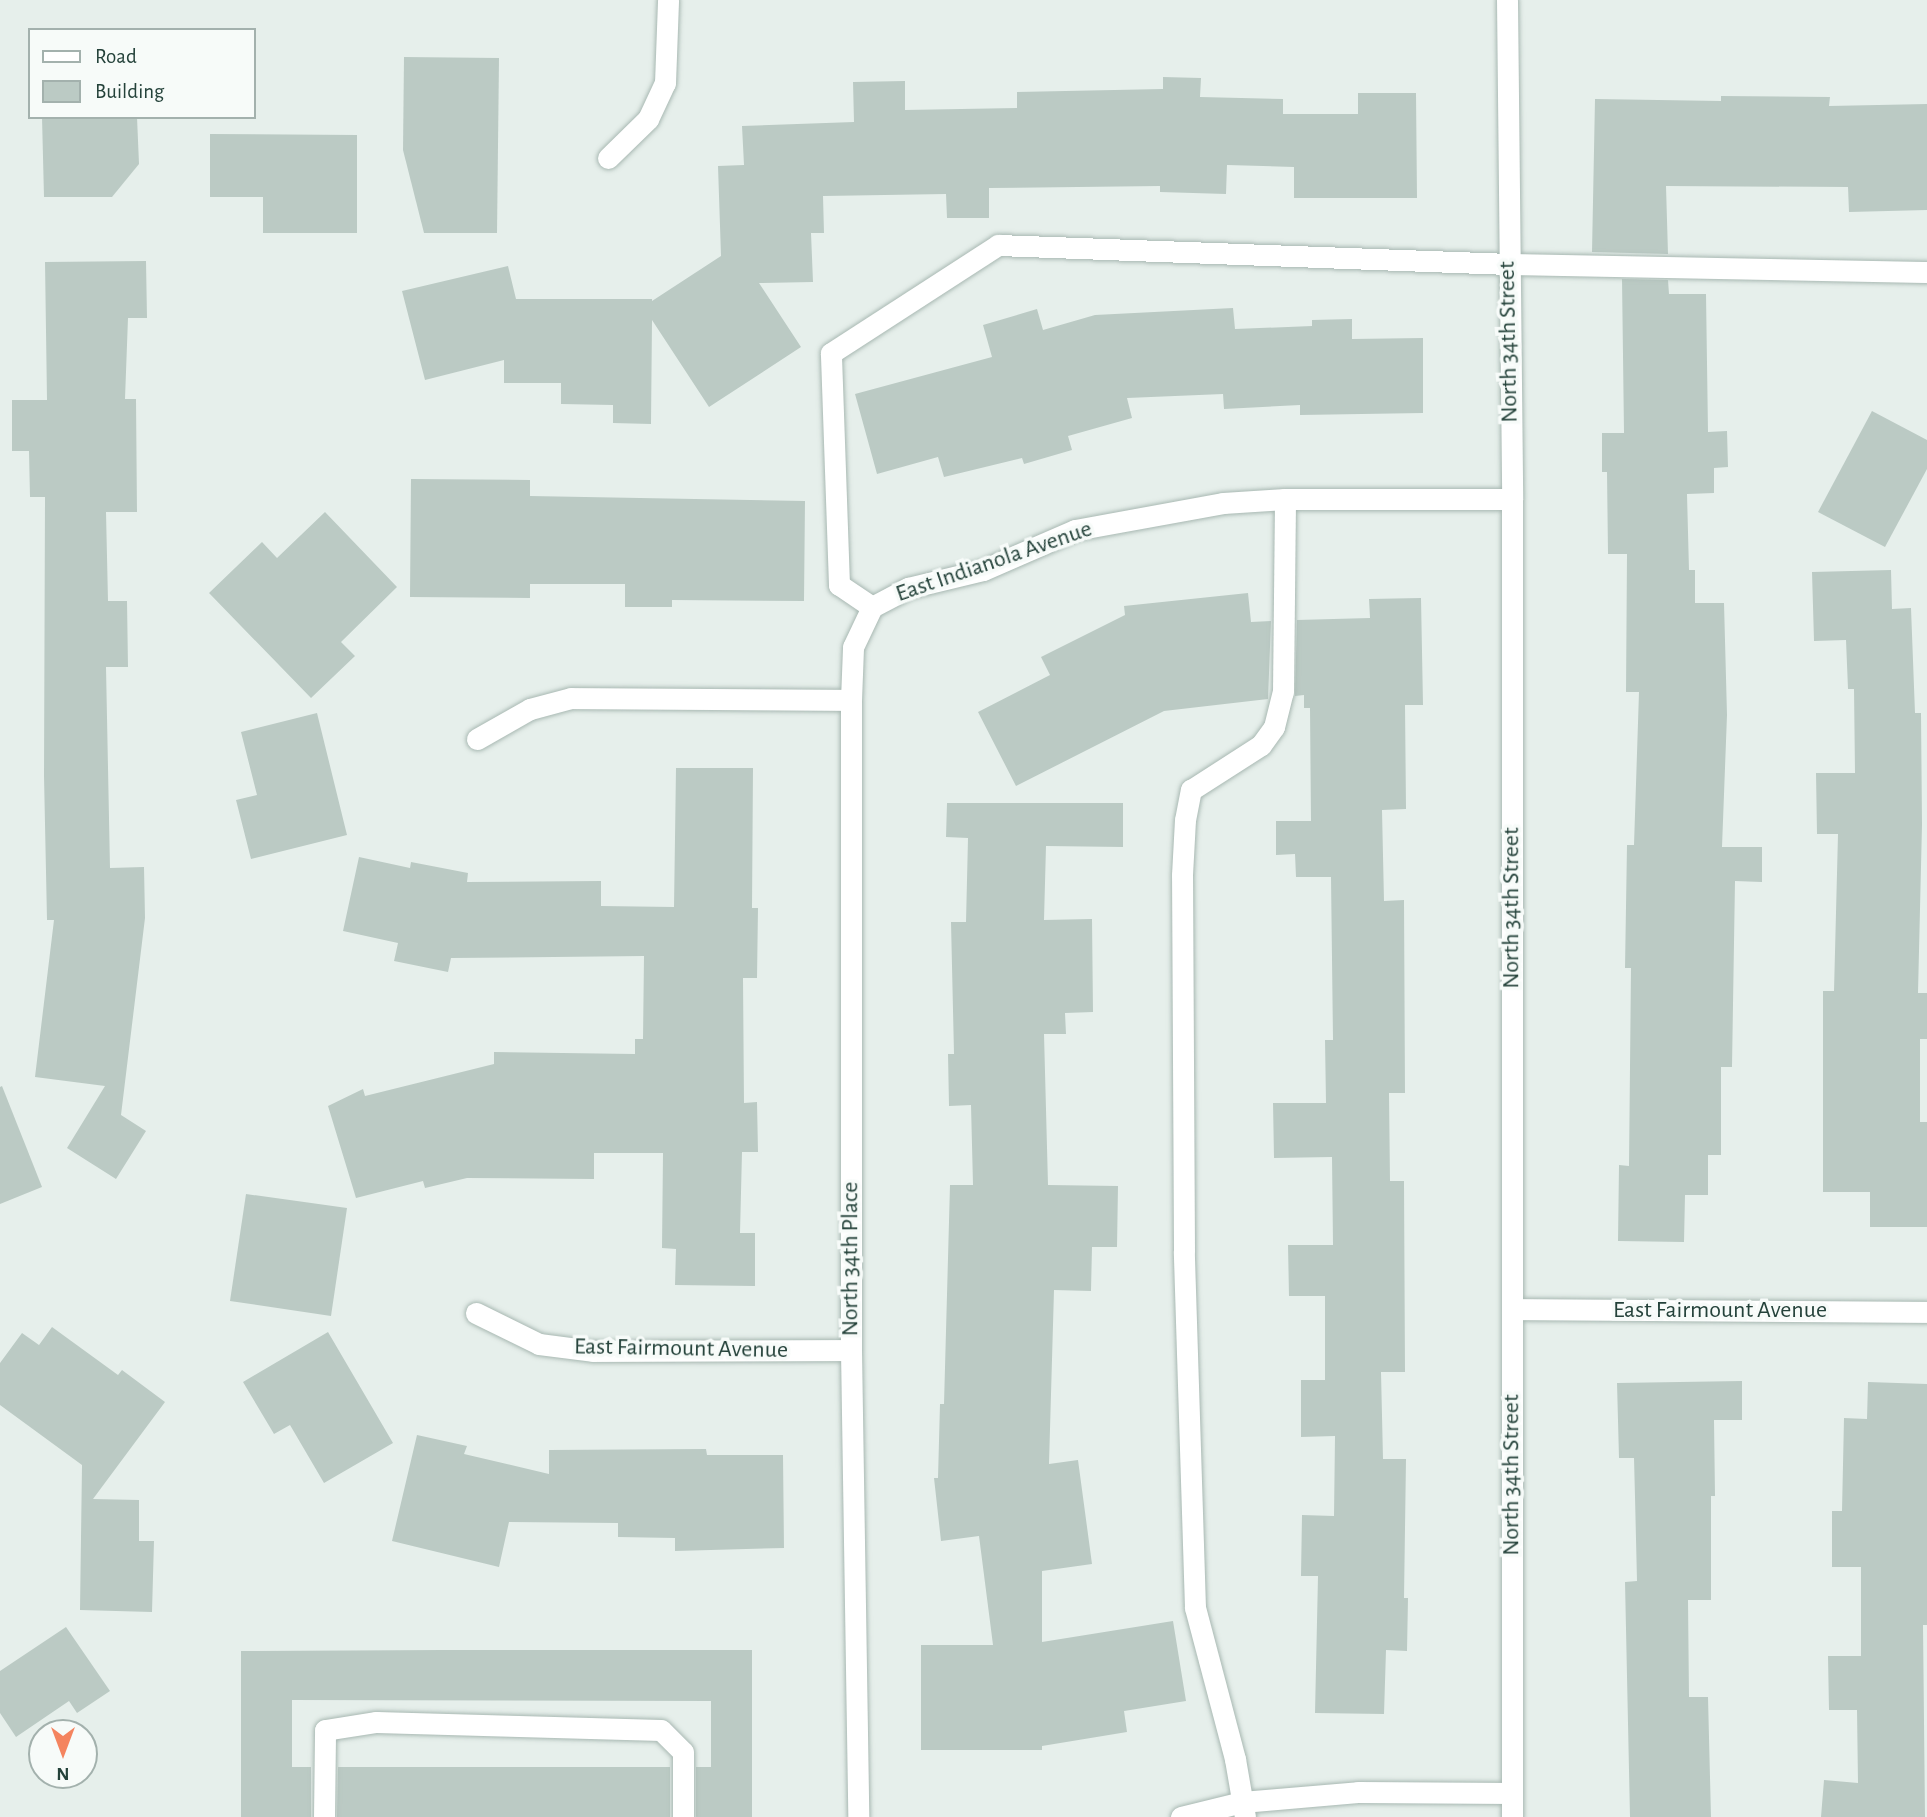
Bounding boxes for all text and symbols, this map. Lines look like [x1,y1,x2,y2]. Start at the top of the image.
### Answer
legend [28,28,256,119]
text: Road [95,46,137,67]
text: Building [95,81,164,102]
street label: North 34th Street [1493,261,1525,423]
street label: East Indianola Avenue [892,515,1096,609]
street label: North 34th Street [1498,827,1526,989]
street label: North 34th Place [837,1182,865,1336]
street label: East Fairmount Avenue [1613,1297,1827,1325]
street label: East Fairmount Avenue [574,1333,788,1365]
street label: North 34th Street [1498,1394,1526,1556]
north arrow [28,1719,98,1789]
text: N [56,1764,70,1783]

